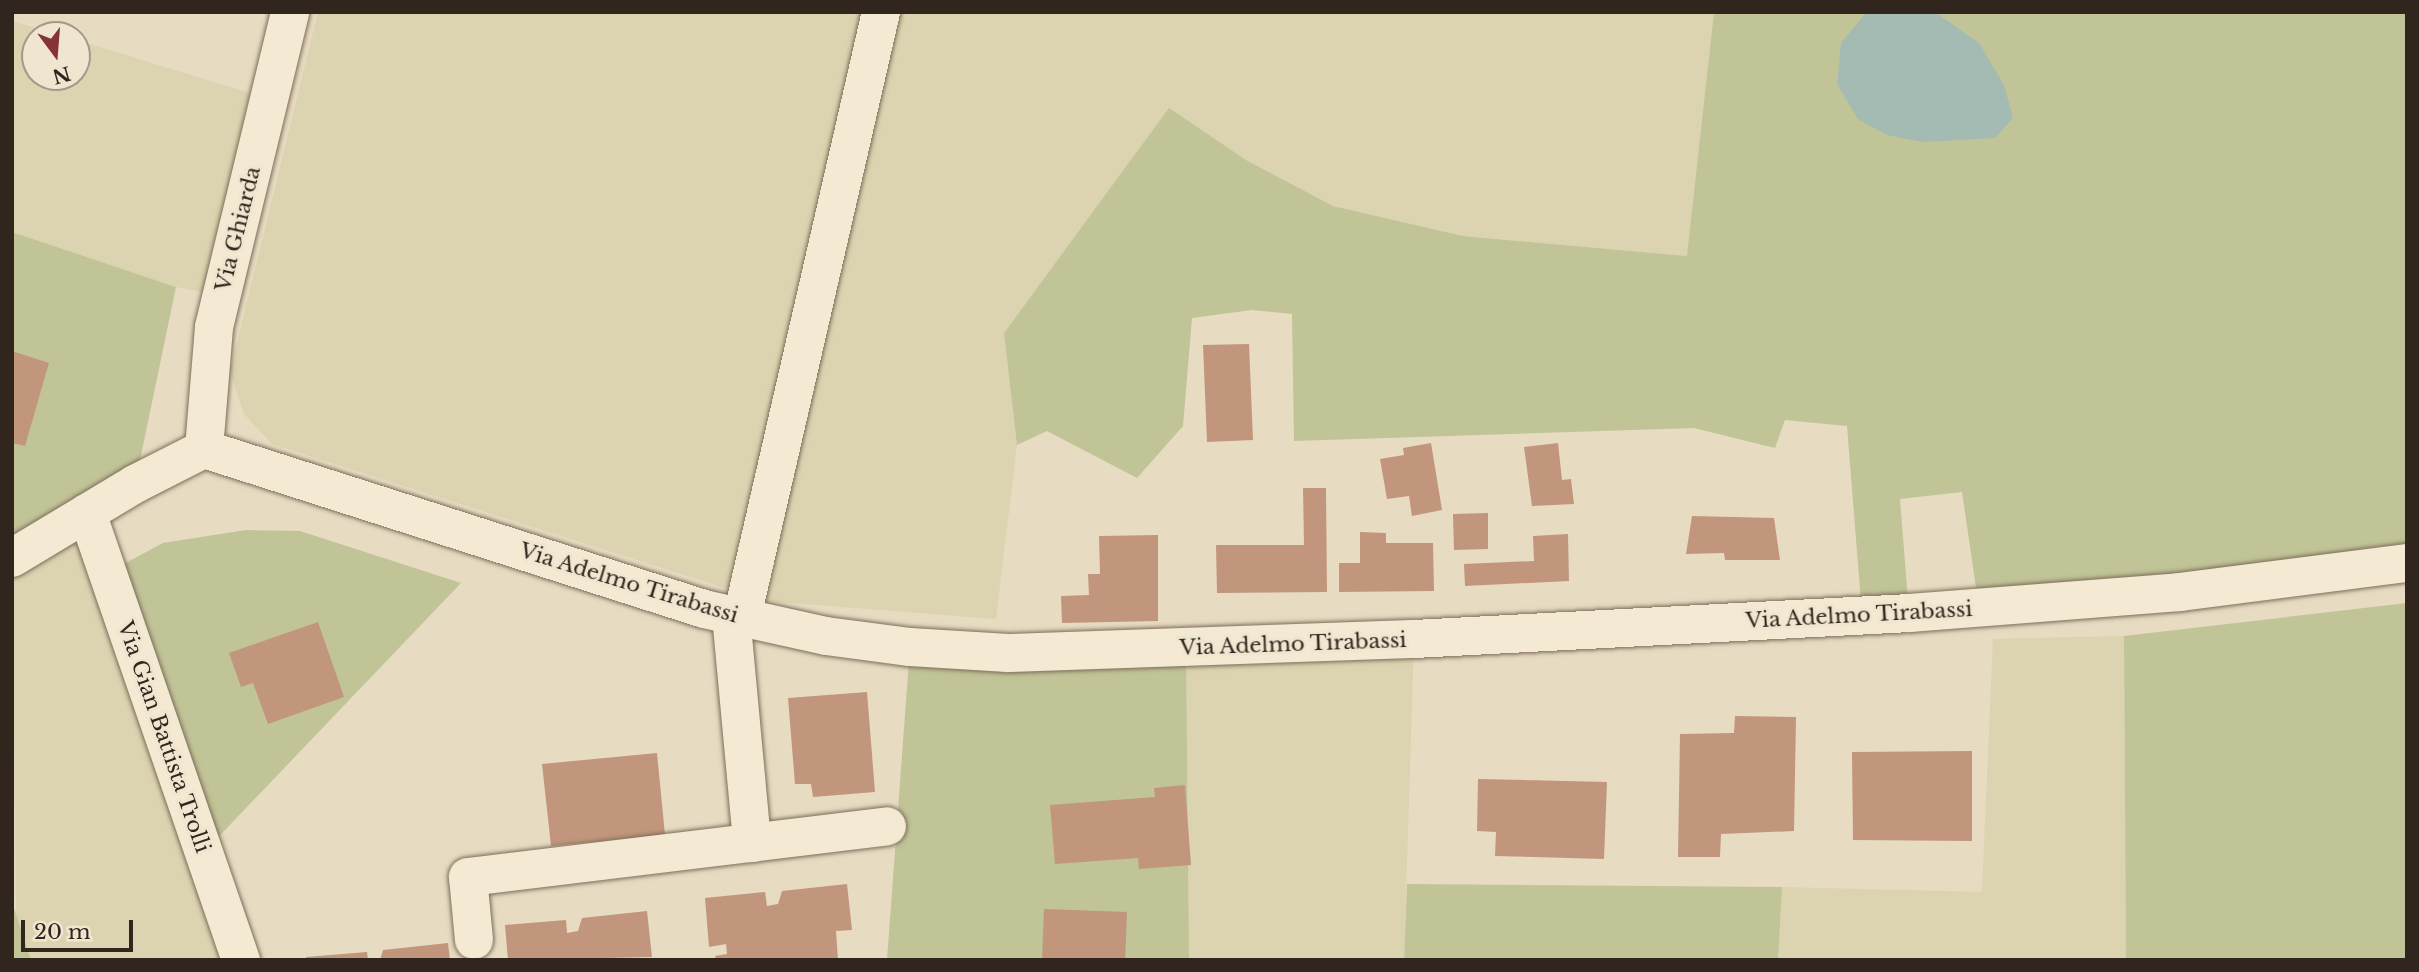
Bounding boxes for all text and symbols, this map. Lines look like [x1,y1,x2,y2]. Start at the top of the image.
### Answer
north arrow [21,21,91,91]
text: N [50,61,73,88]
street label: Via Ghiarda [210,164,266,294]
street label: Via Adelmo Tirabassi [516,537,742,629]
street label: Via Adelmo Tirabassi [1744,596,1974,634]
street label: Via Gian Battista Trolli [112,617,216,857]
street label: Via Adelmo Tirabassi [1178,627,1408,661]
scale bar [24,906,136,950]
text: 20 m [34,919,91,945]

